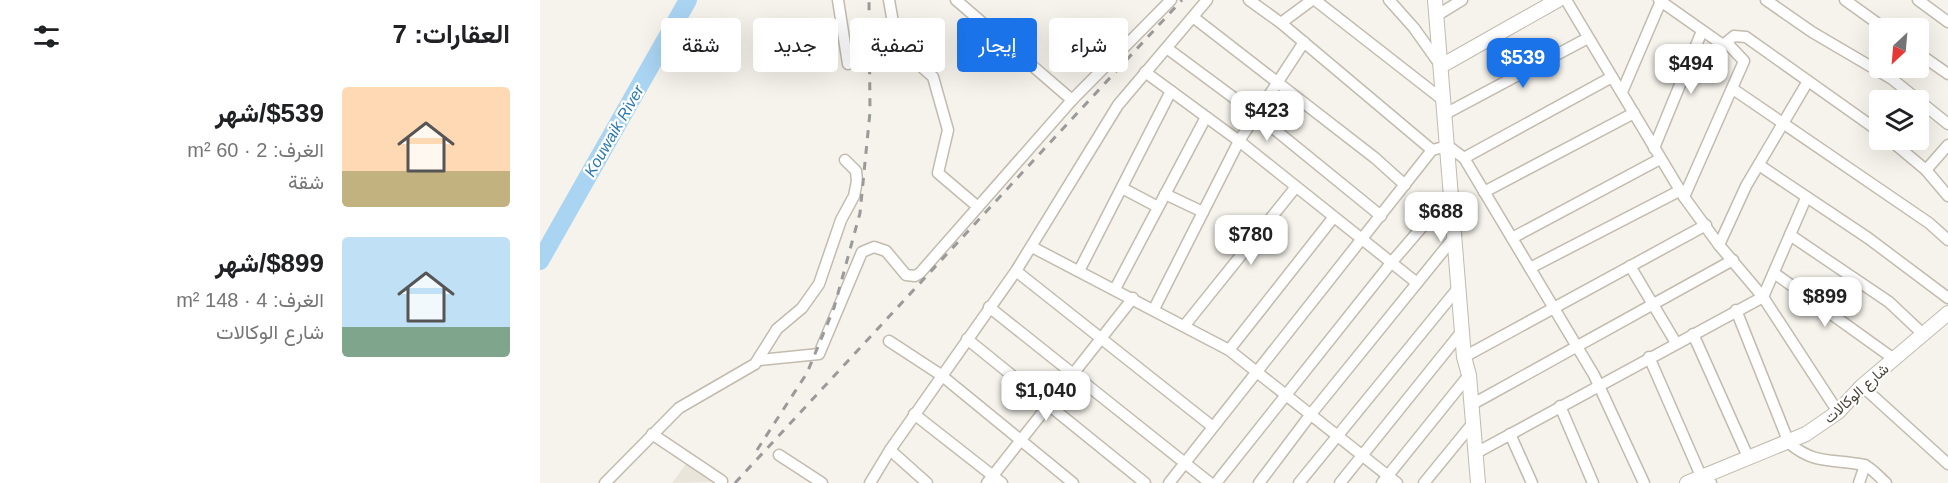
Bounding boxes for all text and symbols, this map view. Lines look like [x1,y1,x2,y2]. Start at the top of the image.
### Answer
chip: شقة [661,18,741,72]
chip: جديد [753,18,838,72]
chip: تصفية [850,18,945,72]
chip: إيجار [957,18,1037,72]
chip: شراء [1049,18,1128,72]
north arrow [1869,18,1929,78]
map controls [1869,18,1929,150]
text: العقارات: 7 [392,19,510,49]
icon: filters [30,20,63,53]
pin: $539 [1487,38,1559,89]
pin: $494 [1655,44,1727,95]
text: $539 [1501,46,1545,68]
text: $494 [1669,52,1713,74]
water label: Kouwaik River [581,82,647,180]
button: layers [1869,90,1929,150]
pin: $423 [1231,91,1303,142]
text: $539/شهر [215,98,324,128]
text: $423 [1245,99,1289,121]
icon: home [390,111,462,183]
text: الغرف: 2 · 60 m² [187,139,324,161]
text: شقة [288,171,324,193]
pin: $688 [1405,192,1477,243]
text: $688 [1419,200,1463,222]
pin: $780 [1215,215,1287,266]
text: $780 [1229,223,1273,245]
text: $899/شهر [215,248,324,278]
icon: home [390,261,462,333]
pin: $899 [1789,277,1861,328]
text: $899 [1803,285,1847,307]
text: الغرف: 4 · 148 m² [176,289,324,311]
text: شارع الوكالات [216,321,324,343]
street label: شارع الوكالات [1820,359,1894,429]
pin: $1,040 [997,371,1095,422]
text: $1,040 [1015,379,1077,401]

